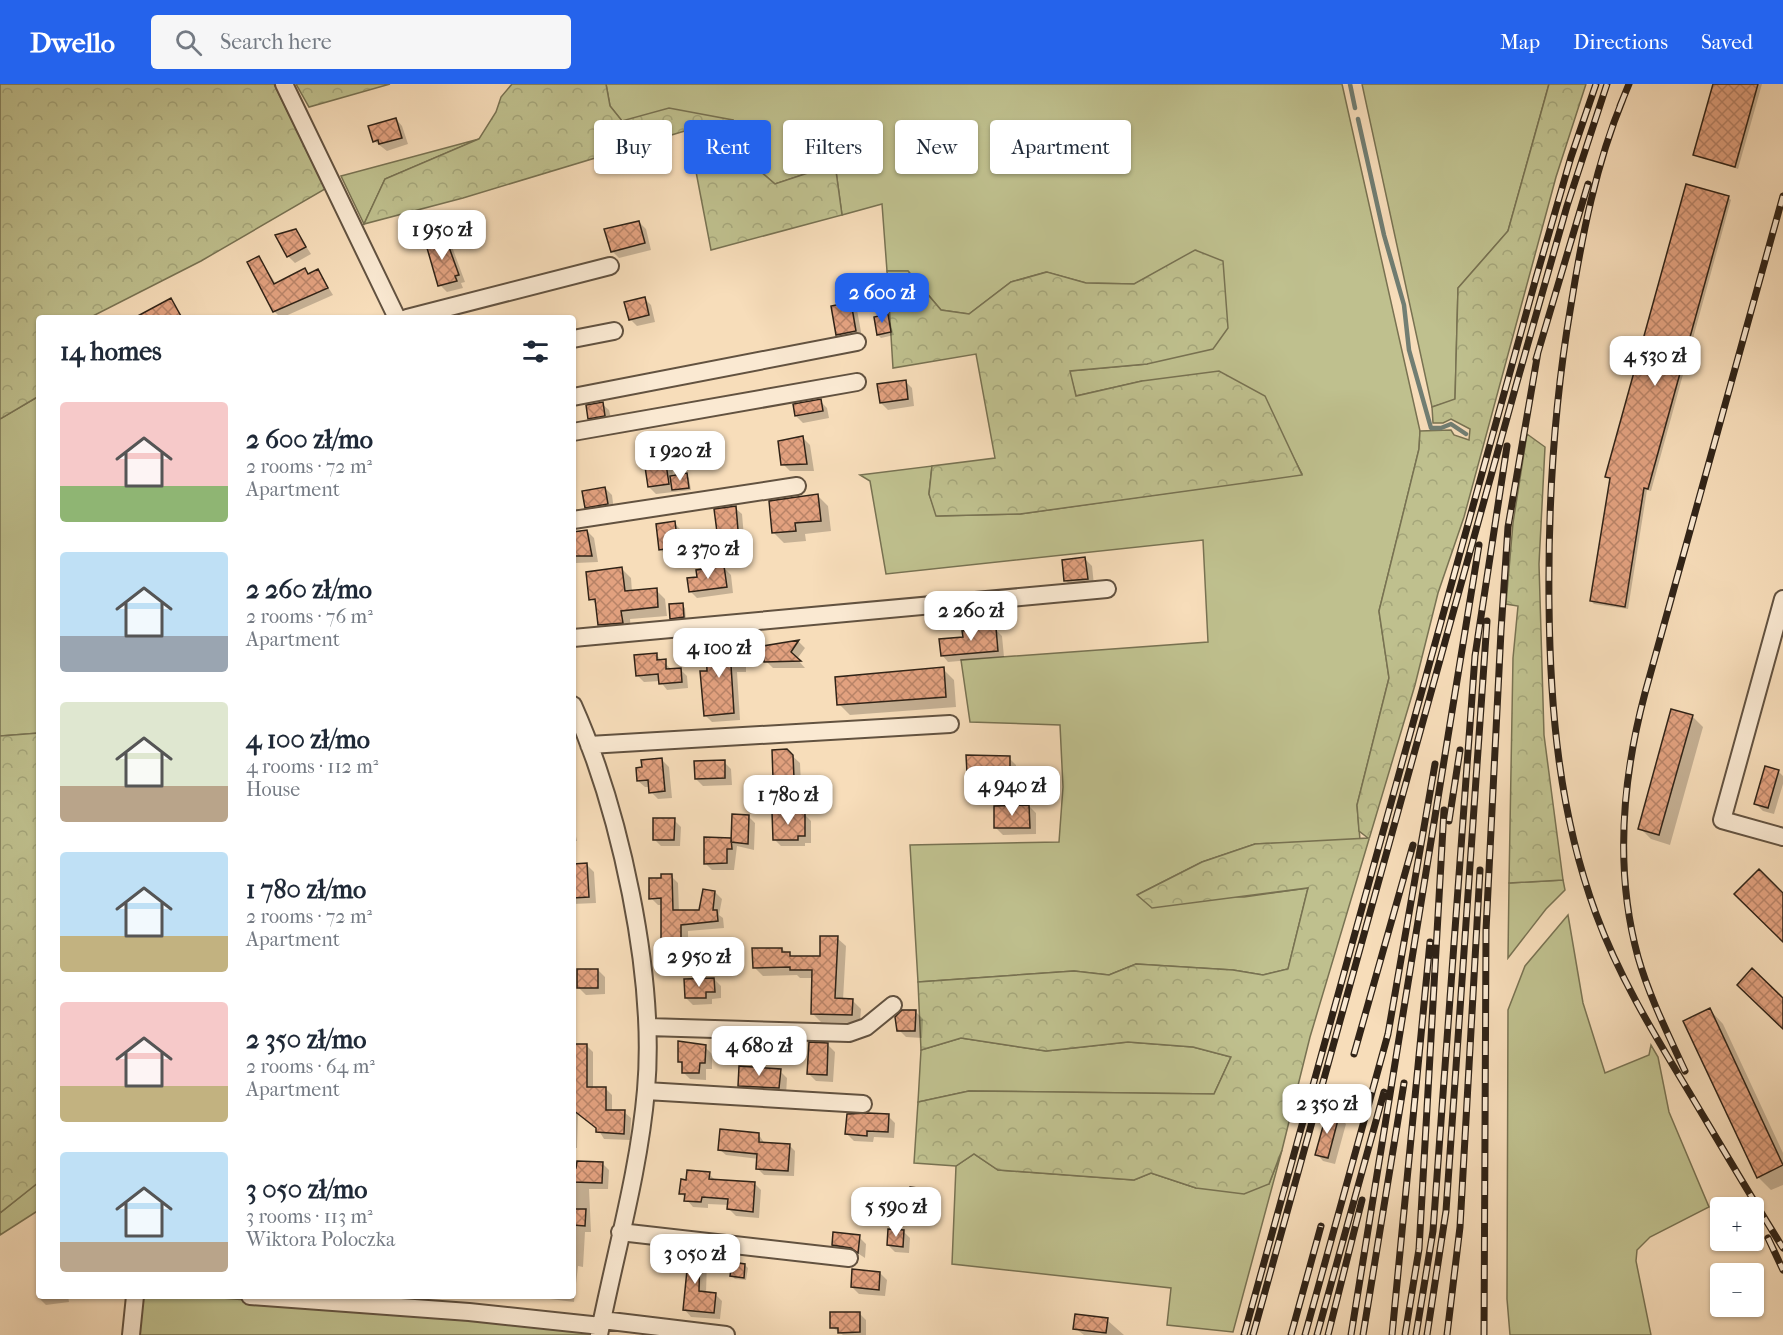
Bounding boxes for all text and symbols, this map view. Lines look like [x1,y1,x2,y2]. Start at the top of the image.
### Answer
search box [151,15,571,69]
text: Dwello [30,26,115,59]
icon: search [172,26,205,59]
text: Search here [220,29,332,55]
text: Map [1500,30,1540,54]
text: Directions [1573,30,1668,54]
text: Saved [1701,30,1753,54]
chip: Buy [594,120,672,174]
chip: Rent [684,120,771,174]
chip: Filters [783,120,883,174]
chip: New [895,120,978,174]
chip: Apartment [990,120,1131,174]
pin: 1 950 zł [380,210,504,261]
text: 1 950 zł [412,218,472,241]
pin: 2 600 zł [820,273,944,324]
text: 2 600 zł [849,281,915,304]
icon: filters [519,335,552,368]
text: 14 homes [60,336,162,367]
pin: 4 530 zł [1593,336,1717,387]
text: 4 530 zł [1624,344,1686,367]
text: 2 600 zł/mo [246,424,373,455]
icon: home [108,426,180,498]
pin: 1 920 zł [618,431,742,482]
text: 1 920 zł [649,439,711,462]
text: 2 rooms · 72 m² [246,455,372,478]
text: Apartment [246,478,340,501]
pin: 2 370 zł [646,529,770,580]
text: 2 370 zł [677,537,739,560]
text: 2 260 zł/mo [246,574,372,605]
icon: home [108,576,180,648]
pin: 2 260 zł [909,591,1033,642]
text: 2 260 zł [938,599,1004,622]
text: 2 rooms · 76 m² [246,605,373,628]
text: Apartment [246,628,340,651]
pin: 4 100 zł [657,628,781,679]
text: 4 100 zł [687,636,751,659]
text: 4 100 zł/mo [246,724,370,755]
icon: home [108,726,180,798]
text: 4 rooms · 112 m² [246,755,378,778]
pin: 4 940 zł [950,766,1074,817]
text: 4 940 zł [978,774,1046,797]
pin: 1 780 zł [726,775,850,826]
text: House [246,778,300,801]
text: 1 780 zł [758,783,818,806]
text: 1 780 zł/mo [246,874,366,905]
icon: home [108,876,180,948]
text: 2 rooms · 72 m² [246,905,372,928]
text: Apartment [246,928,340,951]
pin: 2 950 zł [637,937,761,988]
text: 2 950 zł [667,945,731,968]
text: 2 350 zł/mo [246,1024,366,1055]
icon: home [108,1026,180,1098]
pin: 4 680 zł [697,1026,821,1077]
text: 4 680 zł [726,1034,792,1057]
text: 2 rooms · 64 m² [246,1055,375,1078]
text: Apartment [246,1078,340,1101]
pin: 2 350 zł [1265,1084,1389,1135]
text: 2 350 zł [1296,1092,1358,1115]
text: 3 050 zł/mo [246,1174,367,1205]
icon: home [108,1176,180,1248]
pin: 5 590 zł [834,1187,958,1238]
text: 5 590 zł [865,1195,927,1218]
map controls [1710,1197,1764,1317]
button: + [1710,1197,1764,1251]
text: 3 rooms · 113 m² [246,1205,373,1228]
text: Wiktora Poloczka [246,1228,395,1251]
pin: 3 050 zł [633,1234,757,1285]
text: 3 050 zł [664,1242,726,1265]
button: − [1710,1263,1764,1317]

